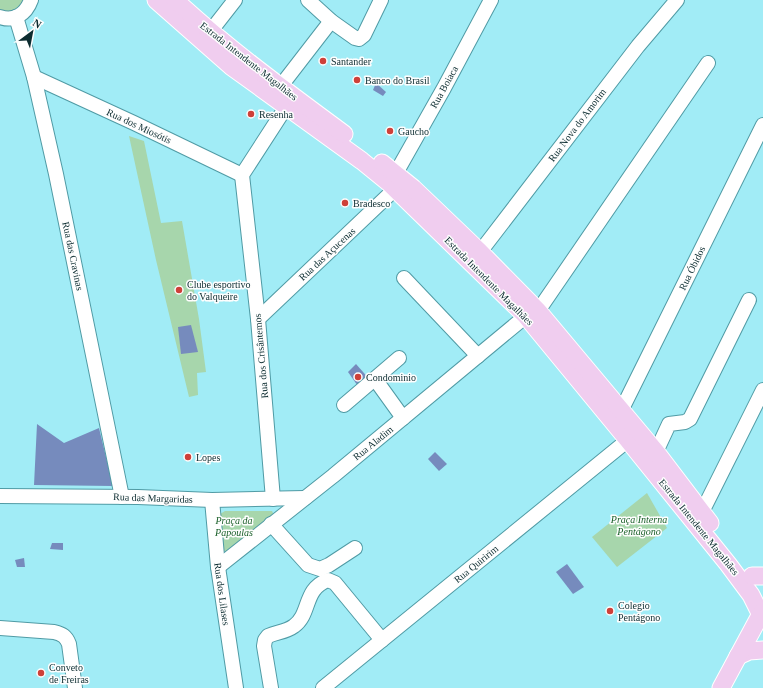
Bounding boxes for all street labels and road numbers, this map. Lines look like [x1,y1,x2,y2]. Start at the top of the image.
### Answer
street label: Estrada Intendente Magalhães [198,20,300,102]
street label: Rua Boiaca [428,64,460,110]
street label: Rua Nova do Amorim [546,86,608,164]
street label: Rua dos Miosótis [105,106,173,146]
street label: Rua das Cravinas [60,221,86,291]
street label: Rua das Açucenas [297,225,357,283]
street label: Estrada Intendente Magalhães [443,235,536,328]
street label: Rua Óbidos [677,244,707,292]
street label: Rua dos Crisântemos [252,313,270,399]
street label: Rua Aladim [351,423,395,462]
street label: Estrada Intendente Magalhães [657,477,741,577]
street label: Rua das Margaridas [113,491,193,505]
street label: Rua Quiririm [452,543,500,585]
street label: Rua dos Lilases [212,562,232,626]

